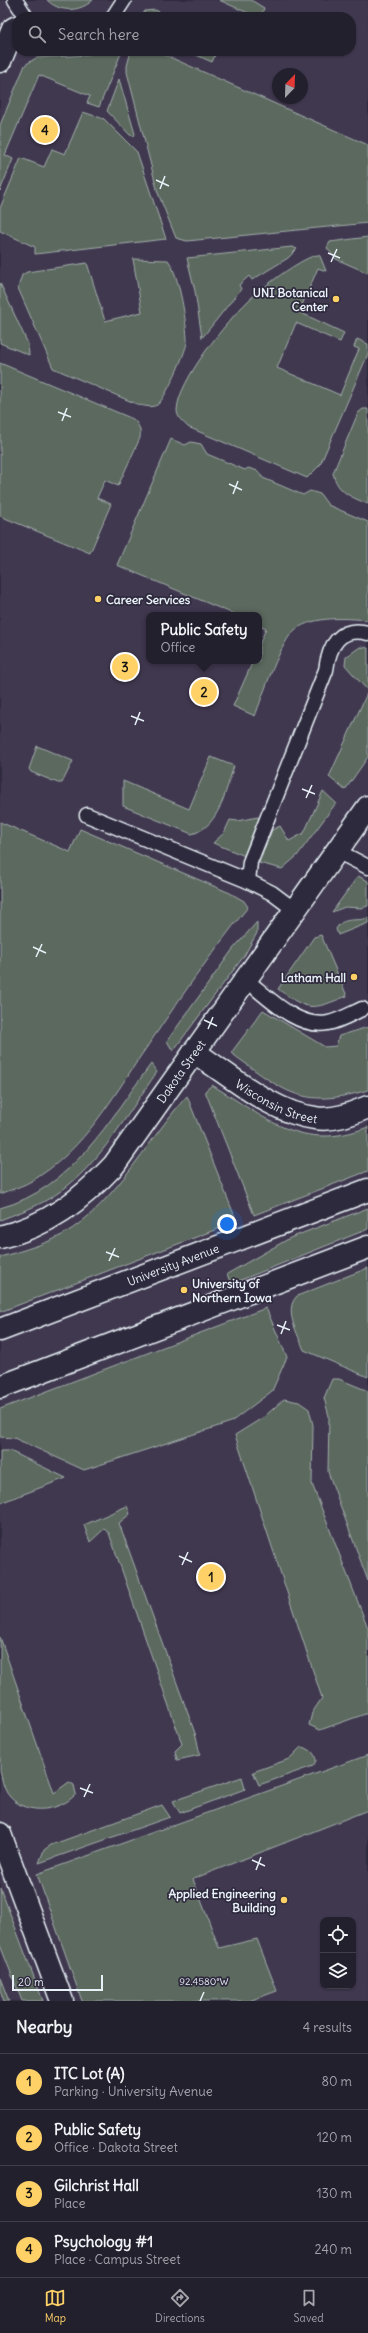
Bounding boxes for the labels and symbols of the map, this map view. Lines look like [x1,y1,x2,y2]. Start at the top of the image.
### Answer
north arrow [272,68,308,104]
pin: 4 [32,115,58,145]
place label: UNI Botanical Center [253,285,328,314]
marker: UNI Botanical Center [331,294,341,304]
place label: Career Services [106,592,191,607]
marker: Career Services [93,594,103,604]
pin: 3 [112,652,138,682]
pin: 2 [191,677,217,707]
place label: Latham Hall [281,970,346,985]
marker: Latham Hall [349,972,359,982]
street label: Dakota Street [153,1037,208,1106]
street label: Wisconsin Street [233,1076,318,1126]
your location [217,1214,237,1234]
street label: University Avenue [125,1240,221,1288]
place label: University of Northern Iowa [192,1276,272,1305]
marker: University of Northern Iowa [179,1285,189,1295]
pin: 1 [198,1562,224,1592]
place label: Applied Engineering Building [168,1886,276,1916]
marker: Applied Engineering Building [279,1895,289,1905]
scale bar [12,1973,103,1992]
text: 92.4580°W [179,1975,229,1988]

